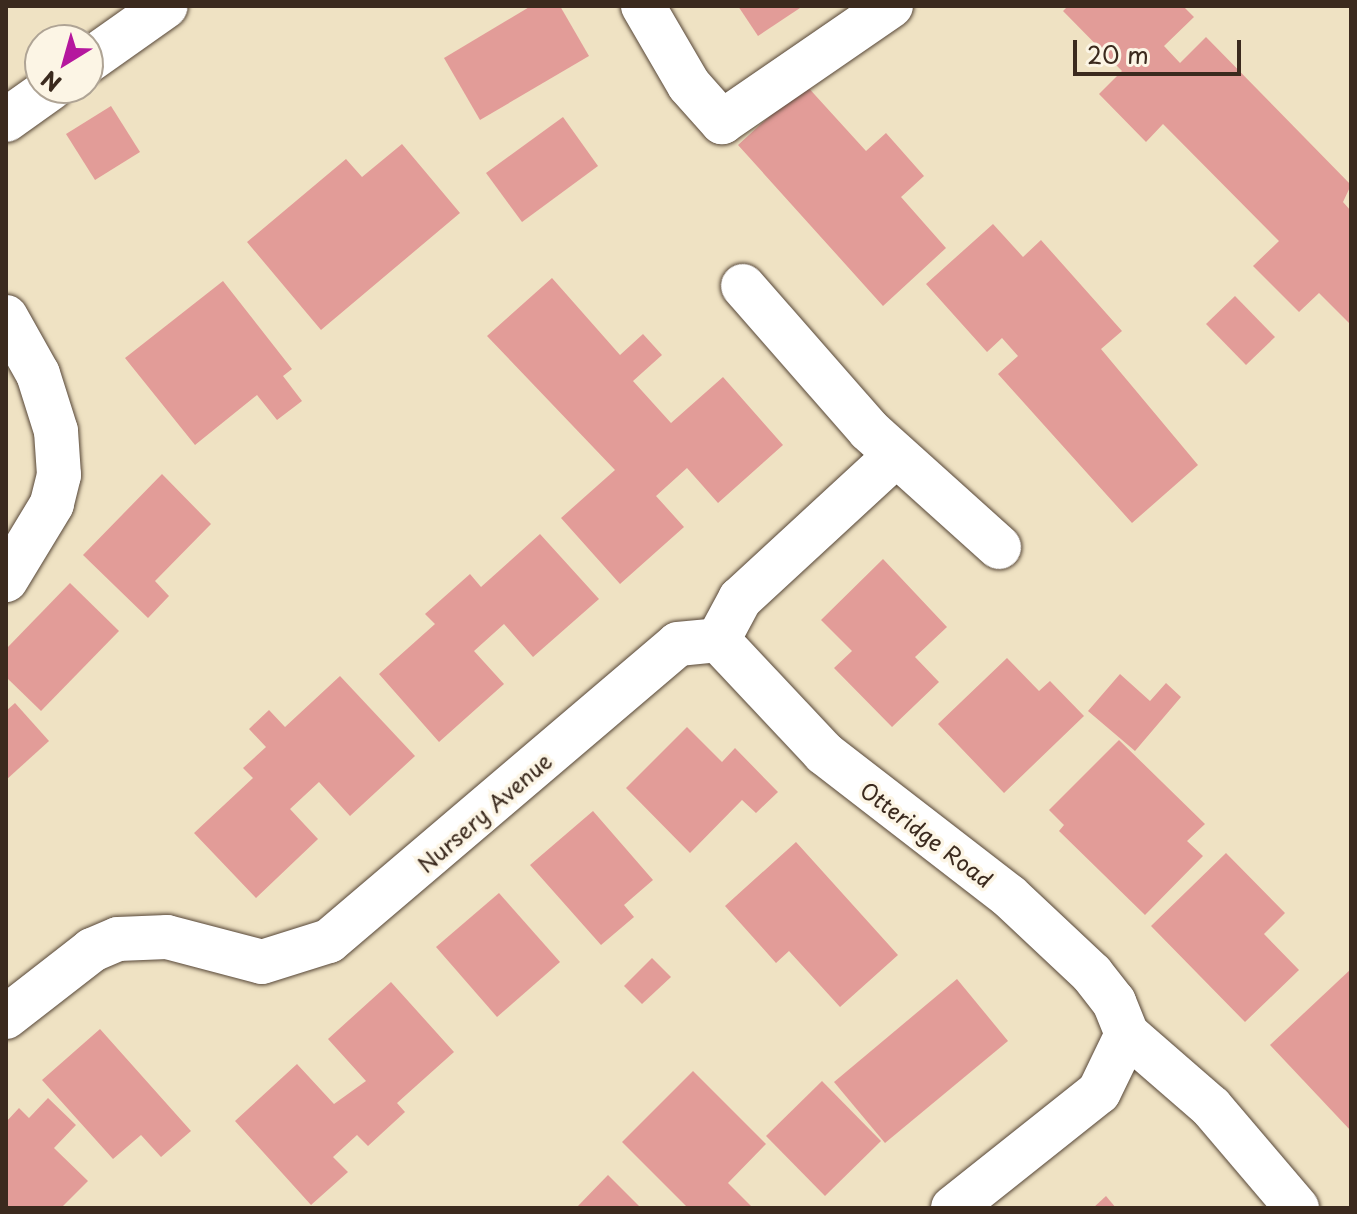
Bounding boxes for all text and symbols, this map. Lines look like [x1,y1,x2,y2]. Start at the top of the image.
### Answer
north arrow [24,24,104,104]
scale bar [1077,24,1245,74]
text: 20 m [1087,36,1149,72]
text: N [34,64,67,100]
street label: Nursery Avenue [412,747,556,877]
street label: Otteridge Road [856,776,998,892]

